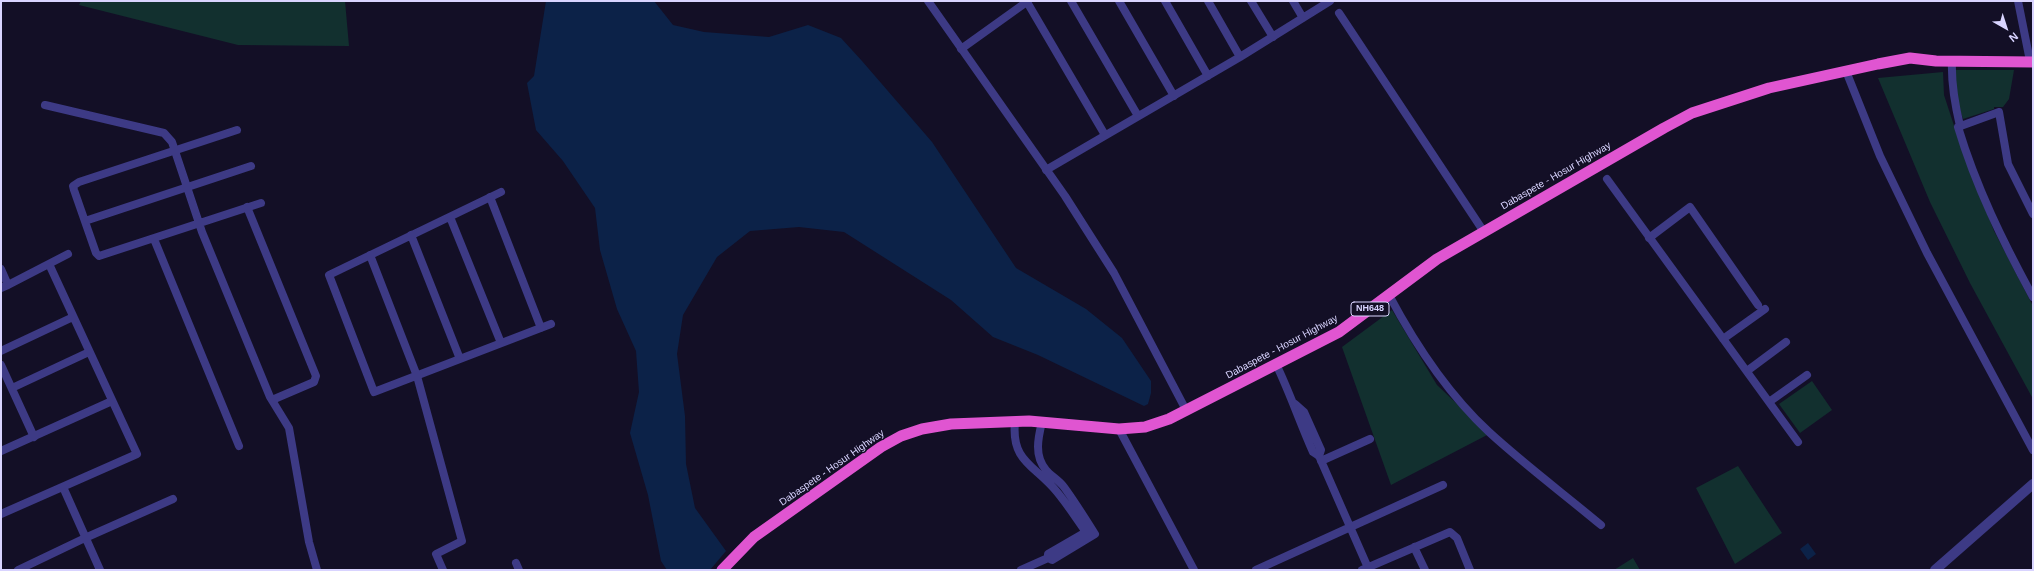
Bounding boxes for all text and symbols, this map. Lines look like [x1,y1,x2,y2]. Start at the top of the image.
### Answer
north arrow [1986,8,2026,48]
text: N [2007,30,2020,44]
street label: Dabaspete - Hosur Highway [1499,140,1613,212]
road number: NH648 [1351,302,1389,316]
street label: Dabaspete - Hosur Highway [1224,312,1340,382]
street label: Dabaspete - Hosur Highway [777,427,887,509]

